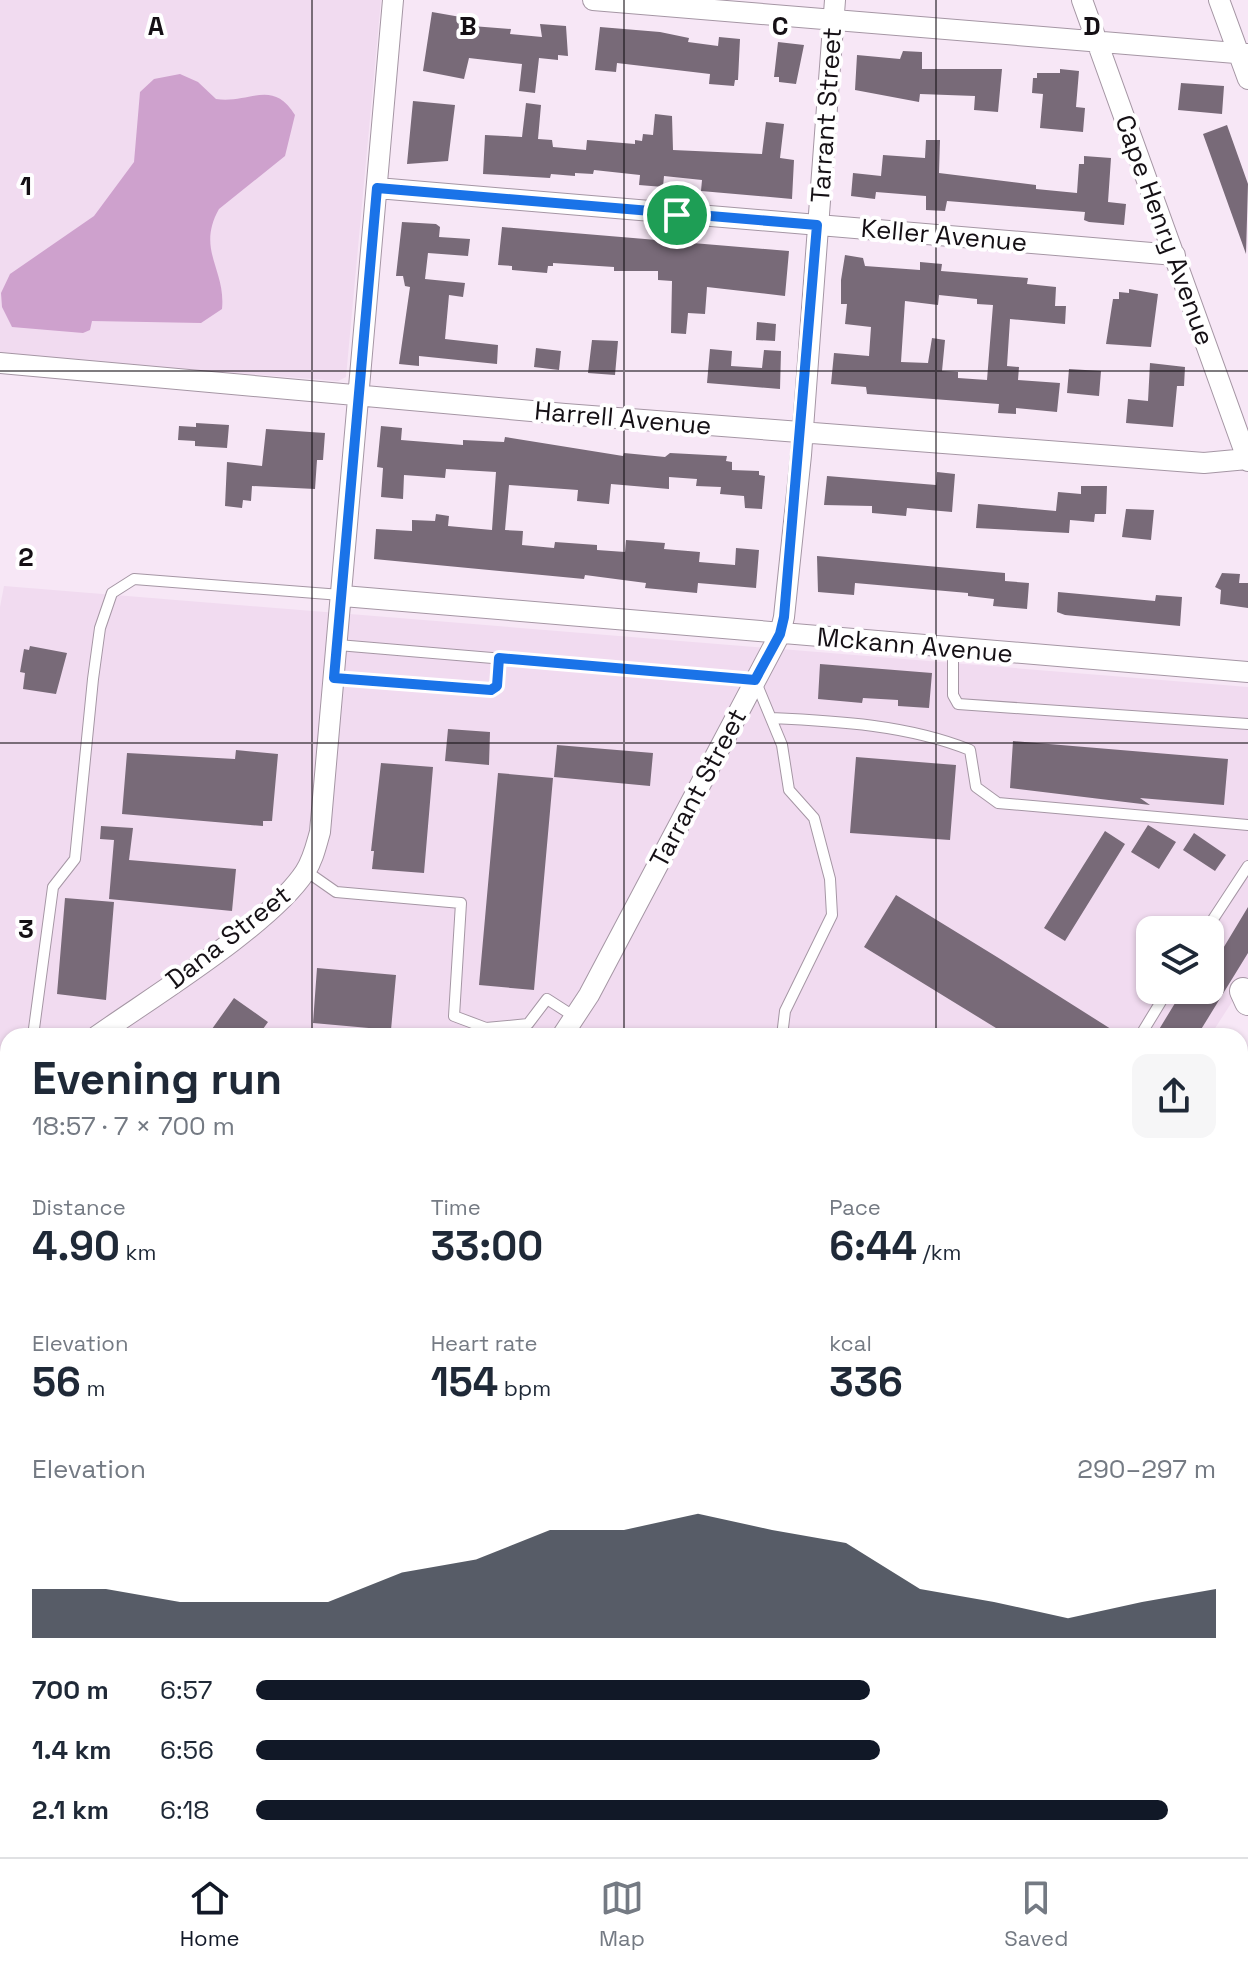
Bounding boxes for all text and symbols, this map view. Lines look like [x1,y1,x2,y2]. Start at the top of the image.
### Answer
text: A [148,9,165,43]
text: B [459,9,477,43]
text: C [772,9,788,43]
text: D [1083,9,1101,43]
street label: Tarrant Street [803,26,849,204]
street label: Cape Henry Avenue [1108,110,1222,350]
text: 1 [20,169,32,203]
pin [643,181,711,249]
icon: arrive [655,193,699,237]
street label: Keller Avenue [859,211,1029,259]
street label: Harrell Avenue [533,393,713,443]
text: 2 [18,540,34,574]
street label: Mckann Avenue [816,619,1014,671]
street label: Tarrant Street [642,702,754,874]
street label: Dana Street [159,878,297,996]
text: 3 [18,912,34,946]
map controls [1136,916,1224,1004]
button: layers [1136,916,1224,1004]
text: Evening run [32,1051,282,1107]
button: share [1132,1054,1216,1138]
text: 18:57 · 7 × 700 m [32,1109,235,1143]
text: Distance [32,1193,126,1221]
text: Time [431,1193,481,1221]
text: Pace [829,1193,881,1221]
text: 4.90 [32,1221,120,1272]
text: 33:00 [431,1221,543,1272]
text: 6:44 [829,1221,917,1272]
text: km [120,1238,156,1266]
text: /km [917,1238,961,1266]
text: Elevation [32,1329,128,1357]
text: Heart rate [431,1329,537,1357]
text: kcal [829,1329,872,1357]
text: 56 [32,1357,81,1408]
text: 154 [431,1357,498,1408]
text: 336 [829,1357,903,1408]
text: m [81,1374,105,1402]
text: bpm [498,1374,551,1402]
text: Elevation [32,1452,146,1486]
text: 290–297 m [1077,1452,1216,1486]
text: 700 m [32,1673,109,1707]
text: 6:57 [160,1673,212,1707]
text: 1.4 km [32,1733,112,1767]
text: 6:56 [160,1733,214,1767]
text: 2.1 km [32,1793,109,1827]
text: 6:18 [160,1793,210,1827]
tab: Home [180,1876,240,1952]
tab: Map [599,1876,645,1952]
tab: Saved [1004,1876,1068,1952]

